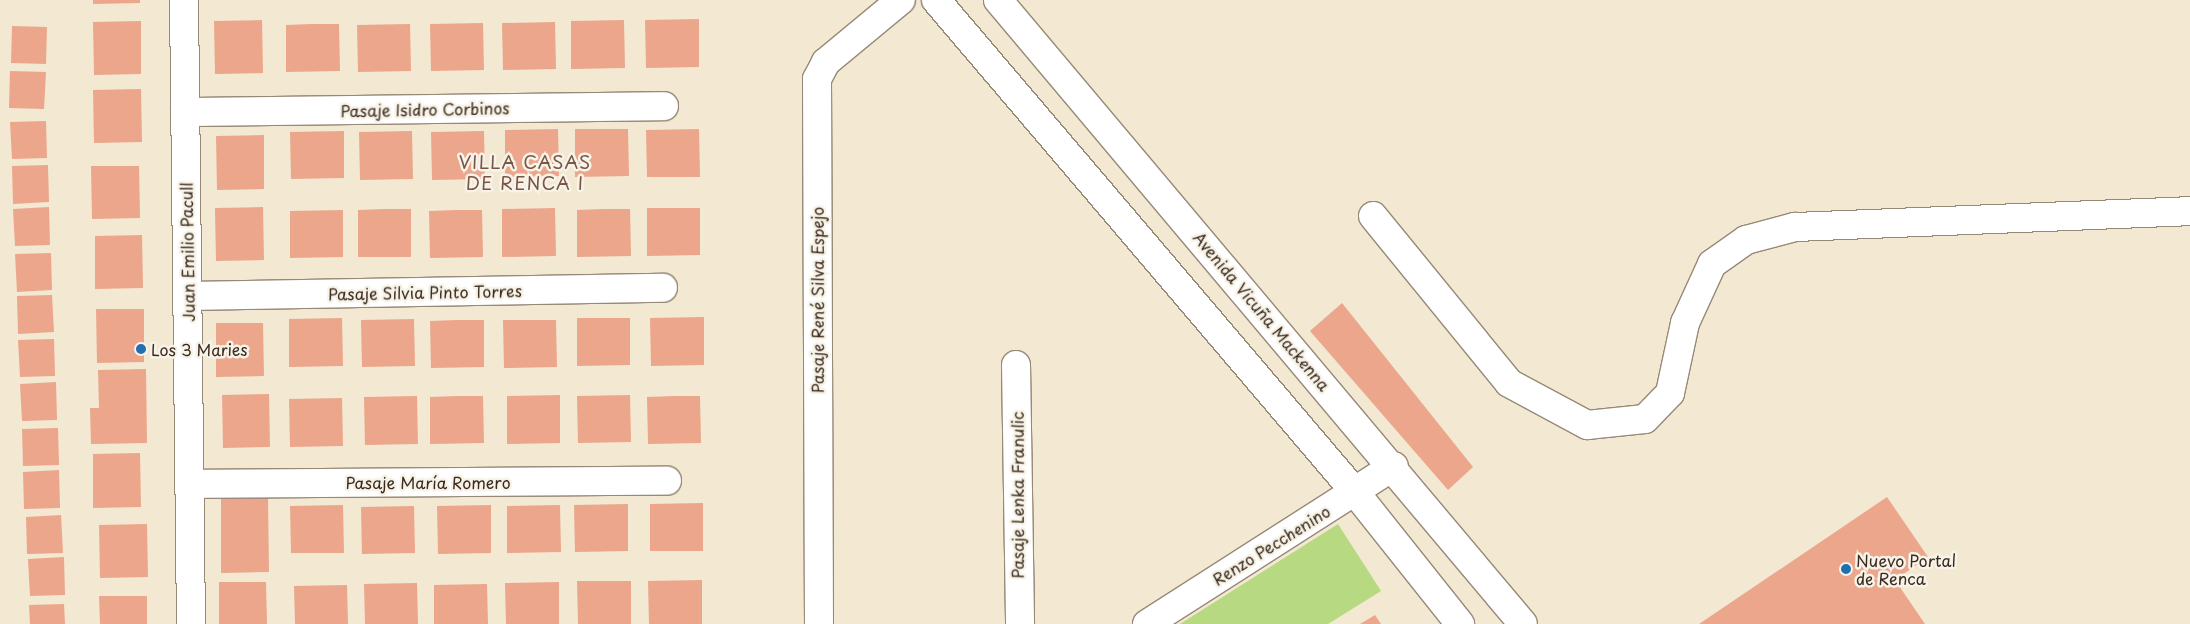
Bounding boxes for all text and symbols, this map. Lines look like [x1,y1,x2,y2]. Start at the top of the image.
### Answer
street label: Pasaje Isidro Corbinos [341,98,509,120]
district label: VILLA CASAS DE RENCA I [458,152,592,194]
street label: Juan Emilio Pacull [176,182,198,322]
street label: Pasaje René Silva Espejo [807,206,827,394]
street label: Avenida Vicuña Mackenna [1190,228,1334,394]
street label: Pasaje Silvia Pinto Torres [328,281,522,303]
place label: Los 3 Maries [151,339,249,359]
marker: Los 3 Maries [135,343,147,355]
street label: Pasaje Lenka Franulic [1007,410,1027,580]
street label: Pasaje María Romero [345,472,511,492]
street label: Renzo Pecchenino [1209,501,1333,589]
place label: Nuevo Portal de Renca [1856,550,1956,588]
marker: Nuevo Portal de Renca [1840,563,1852,575]

